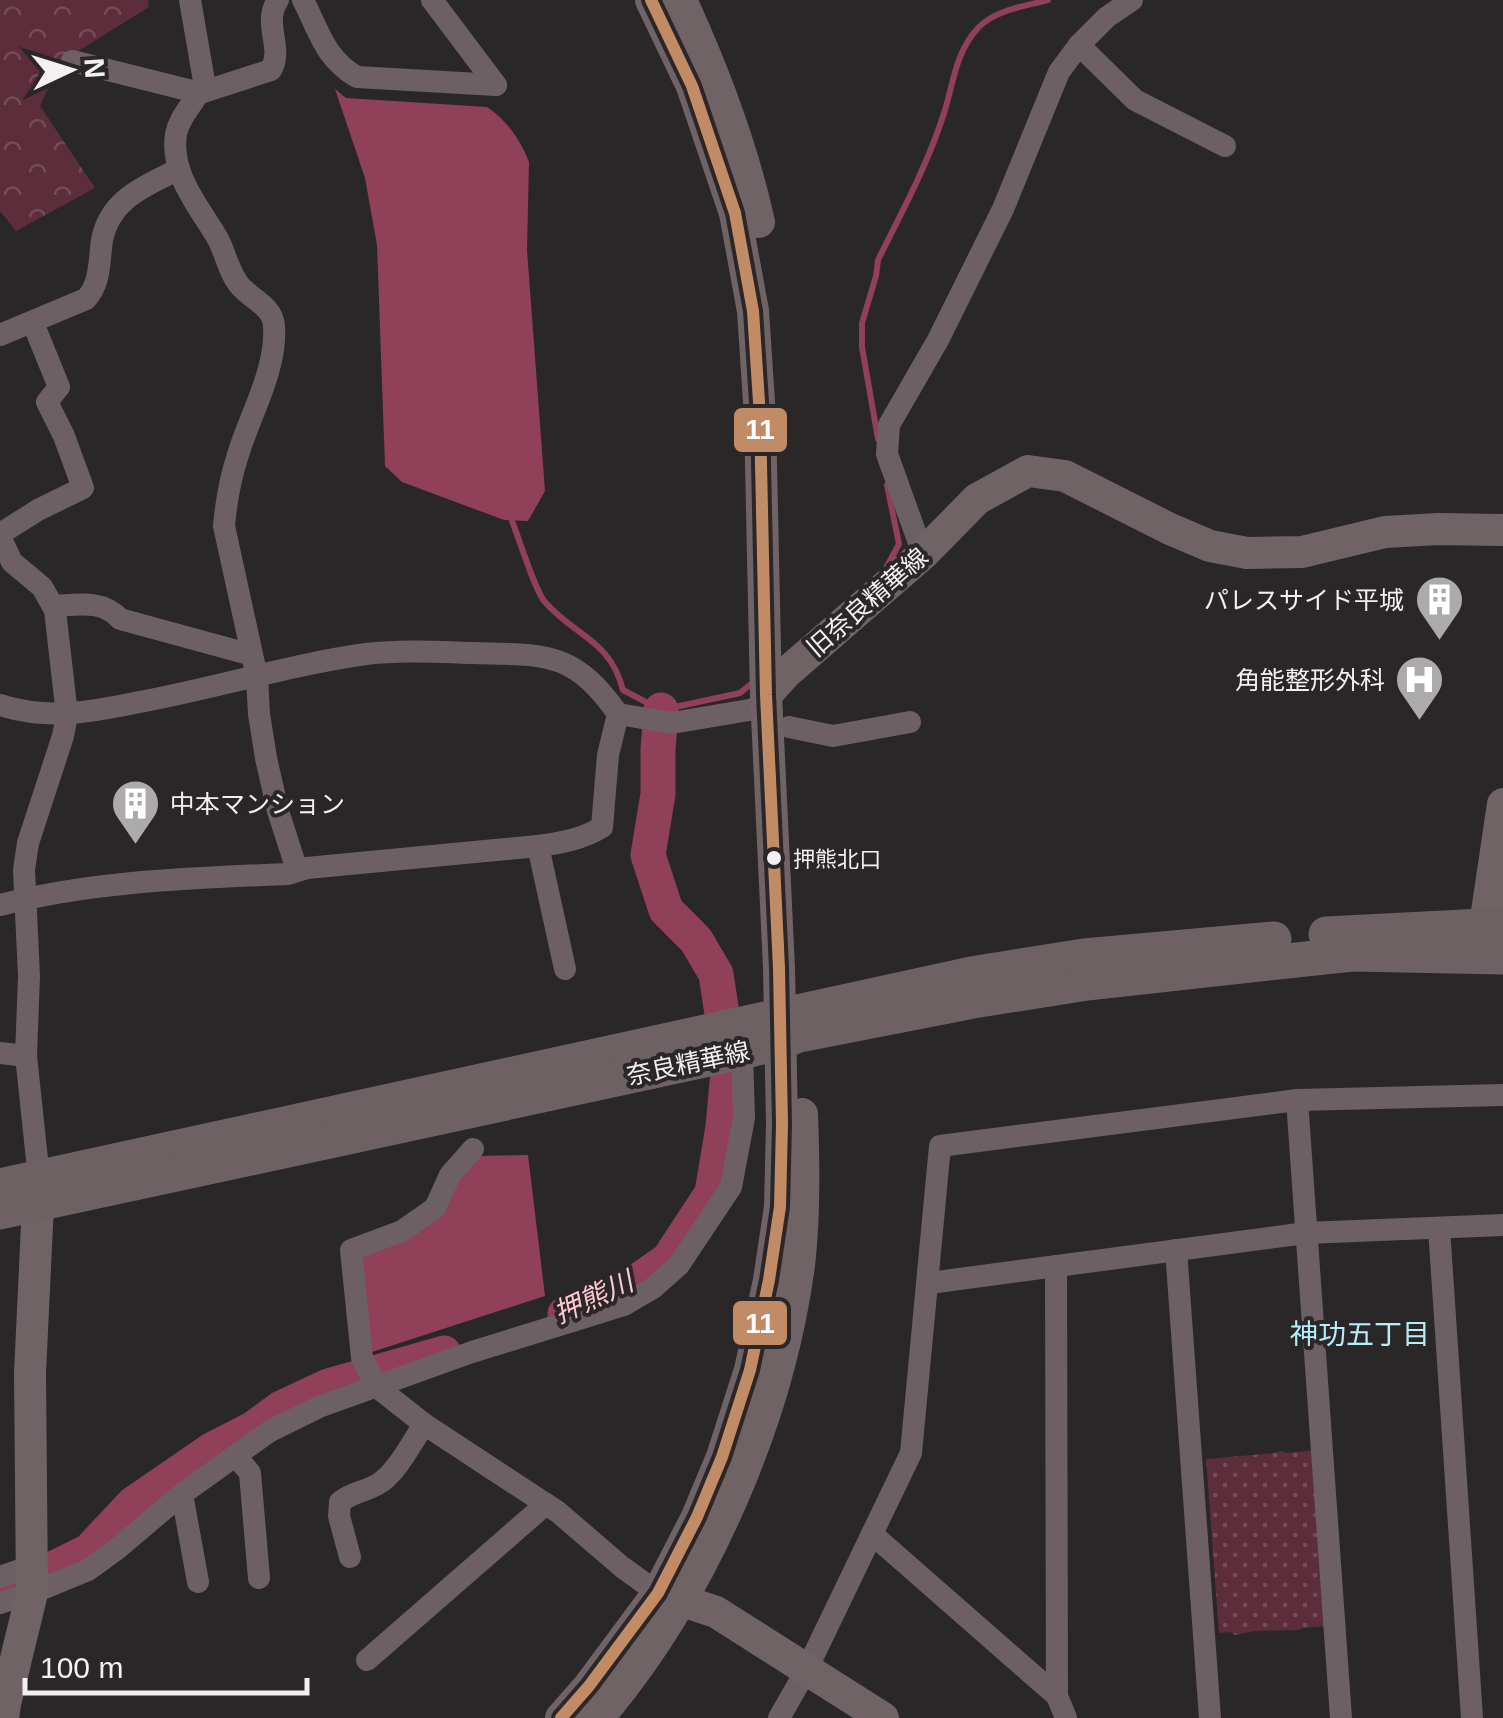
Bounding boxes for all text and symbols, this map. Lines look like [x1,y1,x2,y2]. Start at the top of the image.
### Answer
north arrow [20,20,120,120]
text: N [78,57,111,79]
line badge: 11 [732,406,789,454]
text: 11 [745,414,775,445]
street label: 旧奈良精華線 [801,542,933,662]
building icon: パレスサイド平城 [1413,574,1465,642]
place label: パレスサイド平城 [1204,586,1404,614]
hospital icon: 角能整形外科 [1394,654,1446,722]
place label: 角能整形外科 [1235,666,1385,694]
building icon: 中本マンション [109,778,161,846]
place label: 中本マンション [170,790,345,818]
place label: 押熊北口 [793,847,881,872]
marker: 押熊北口 [764,848,784,868]
street label: 奈良精華線 [624,1036,752,1090]
water label: 押熊川 [549,1264,641,1329]
line badge: 11 [731,1299,789,1347]
text: 11 [745,1308,775,1339]
district label: 神功五丁目 [1290,1319,1430,1350]
scale bar [25,1633,308,1695]
text: 100 m [40,1651,123,1684]

